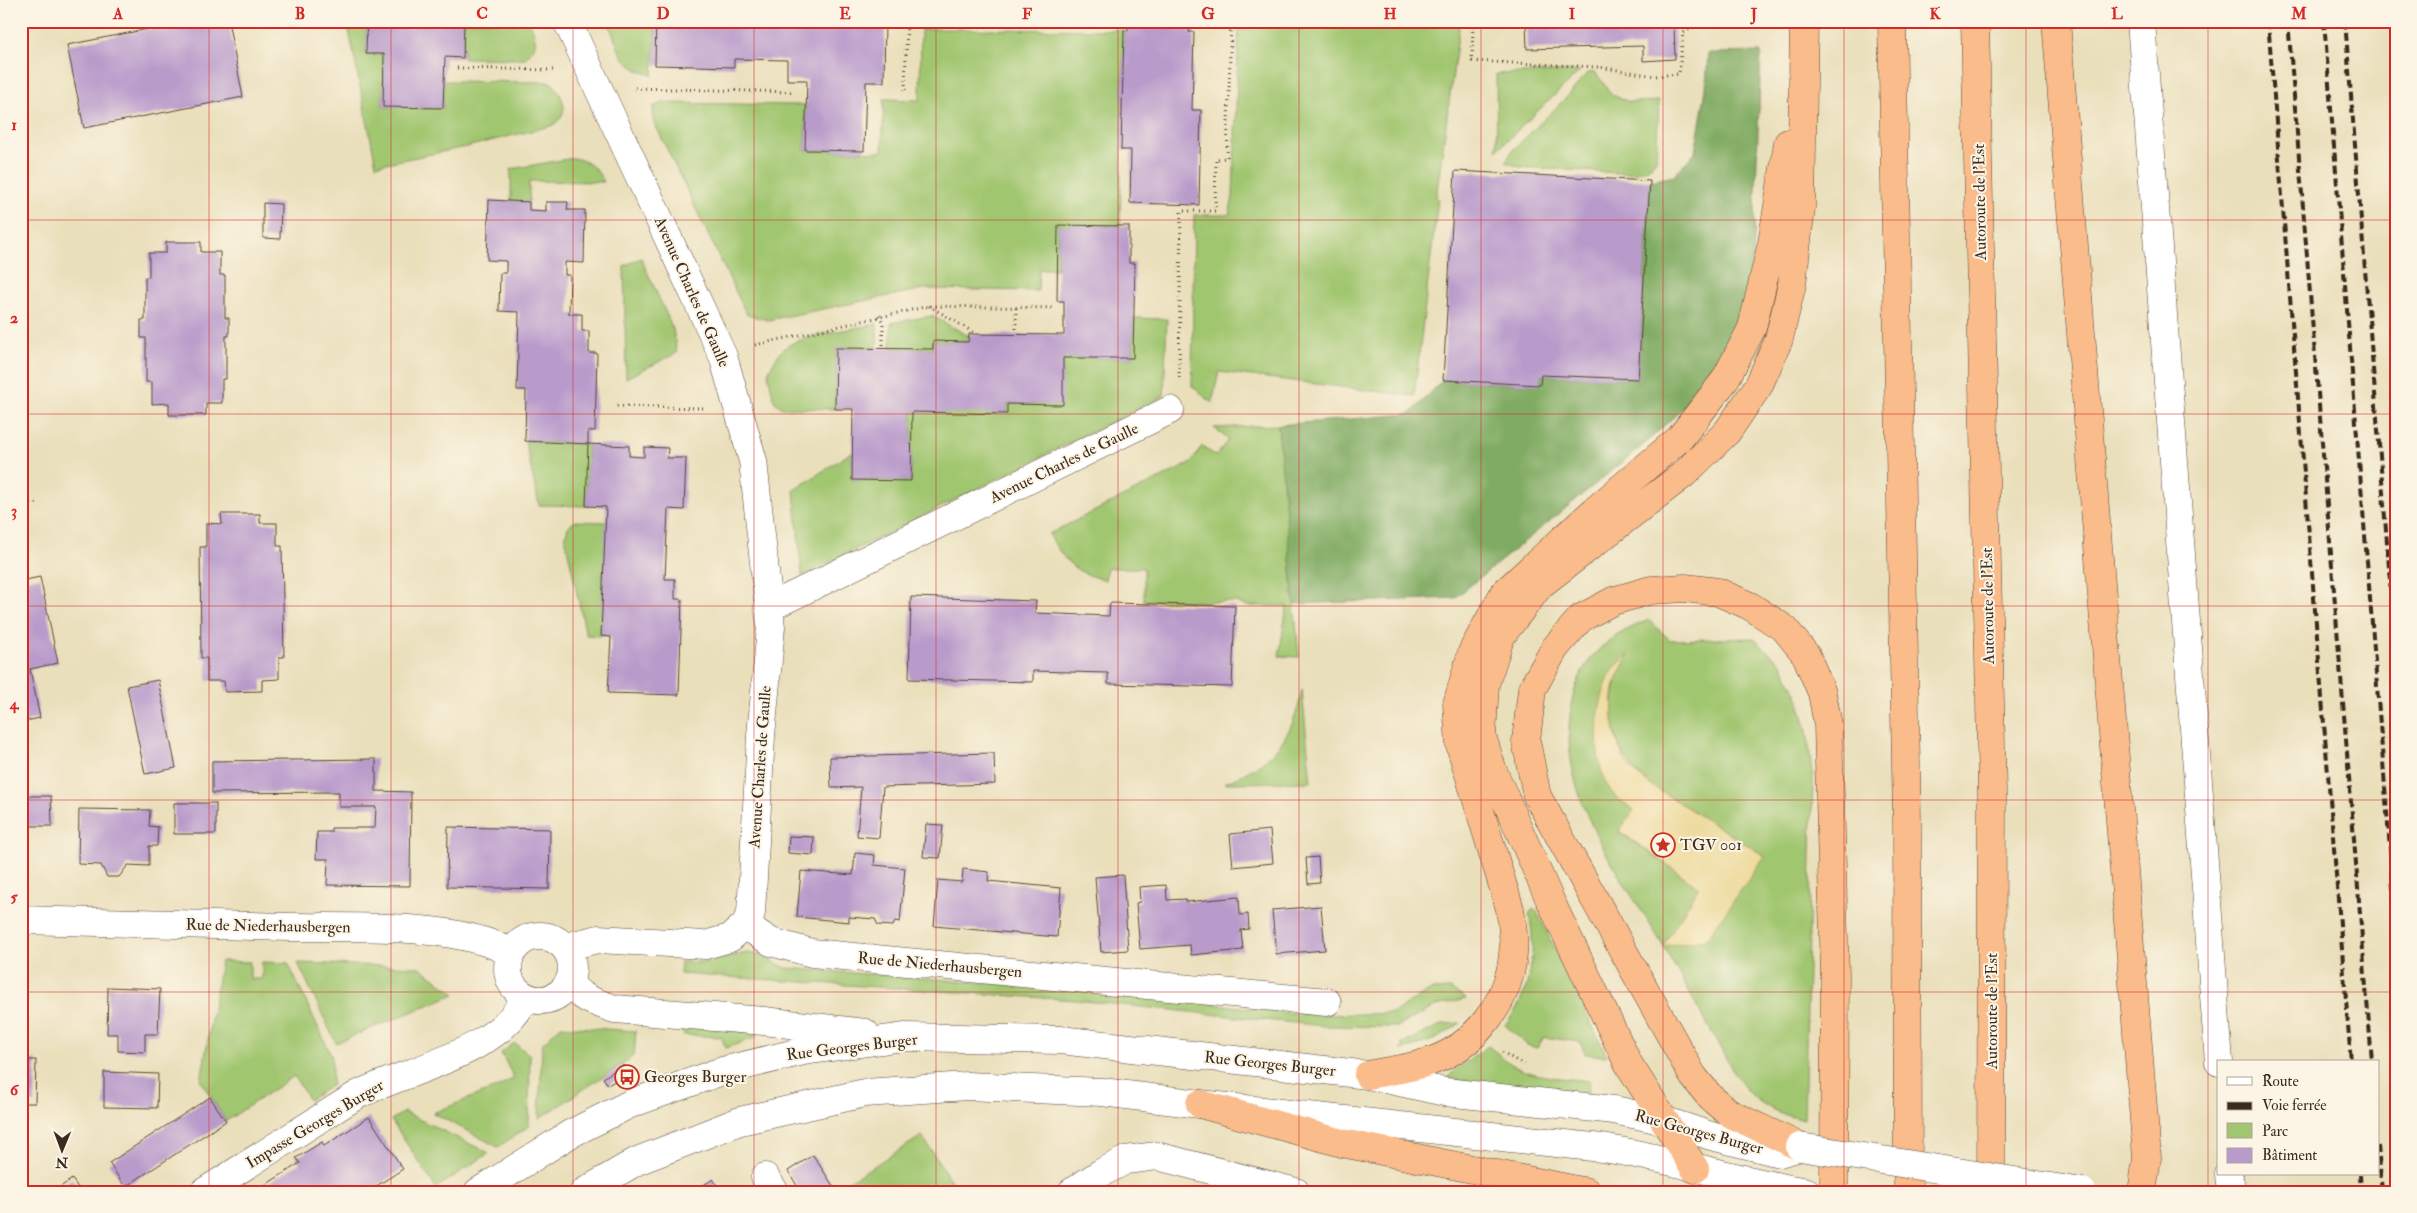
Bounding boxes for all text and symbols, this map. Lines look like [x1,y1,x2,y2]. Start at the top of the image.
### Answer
text: A [112,4,124,24]
text: B [295,4,305,24]
text: C [476,4,488,24]
text: D [656,4,670,24]
text: E [839,4,851,24]
text: F [1022,4,1032,24]
text: G [1201,4,1215,24]
text: H [1383,4,1397,24]
text: I [1569,4,1576,24]
text: J [1750,4,1758,25]
text: K [1929,4,1941,24]
text: L [2111,4,2123,24]
text: M [2290,4,2307,24]
text: 1 [11,115,17,135]
street label: Autoroute de l’Est [1969,144,1991,261]
street label: Avenue Charles de Gaulle [649,213,734,371]
text: 2 [10,308,18,328]
street label: Avenue Charles de Gaulle [986,418,1142,508]
text: 3 [11,501,17,521]
street label: Autoroute de l’Est [1977,548,1999,665]
street label: Avenue Charles de Gaulle [744,685,776,850]
text: 4 [9,694,20,714]
place icon: TGV 001 [1650,832,1676,858]
place label: TGV 001 [1680,835,1742,855]
text: 5 [10,887,18,907]
street label: Rue de Niederhausbergen [185,915,351,937]
street label: Rue de Niederhausbergen [857,948,1023,982]
street label: Autoroute de l’Est [1982,953,2002,1070]
street label: Rue Georges Burger [785,1029,919,1065]
street label: Rue Georges Burger [1203,1047,1337,1081]
legend [2217,1060,2380,1176]
bus stop icon: Georges Burger [614,1064,640,1090]
place label: Georges Burger [644,1067,746,1087]
text: Route [2262,1072,2299,1091]
street label: Impasse Georges Burger [243,1075,388,1174]
text: 6 [10,1080,20,1100]
text: Voie ferrée [2262,1096,2327,1115]
street label: Rue Georges Burger [1633,1105,1765,1159]
text: Parc [2262,1122,2288,1141]
north arrow [38,1126,88,1176]
text: Bâtiment [2262,1146,2317,1165]
text: N [55,1154,69,1171]

